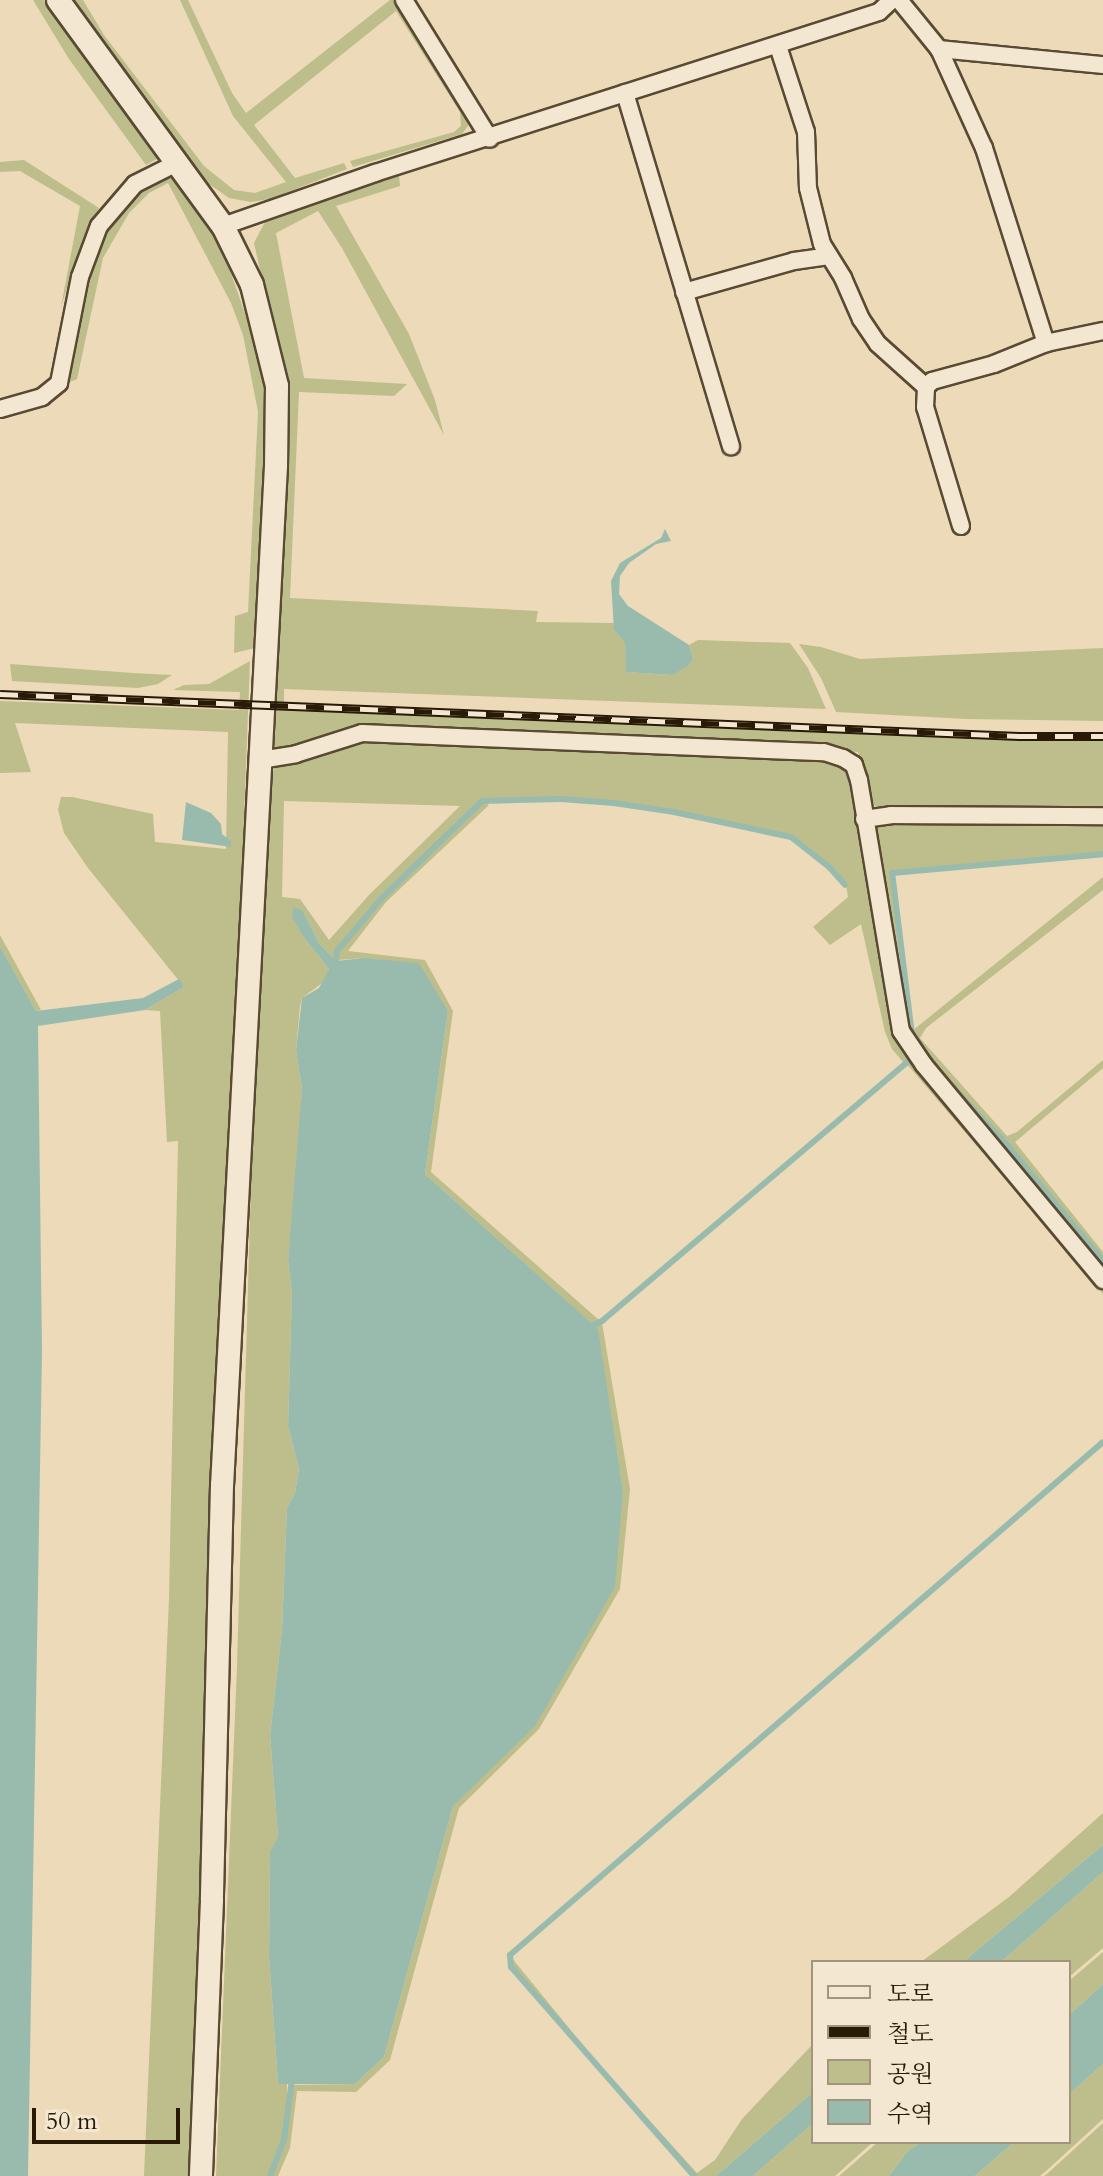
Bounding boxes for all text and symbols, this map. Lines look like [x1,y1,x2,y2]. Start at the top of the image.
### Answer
legend [811,1960,1071,2144]
text: 도로 [887,1978,933,2011]
text: 철도 [887,2018,933,2051]
text: 공원 [887,2058,933,2091]
scale bar [36,2092,184,2142]
text: 수역 [887,2098,933,2131]
text: 50 m [46,2105,97,2138]

